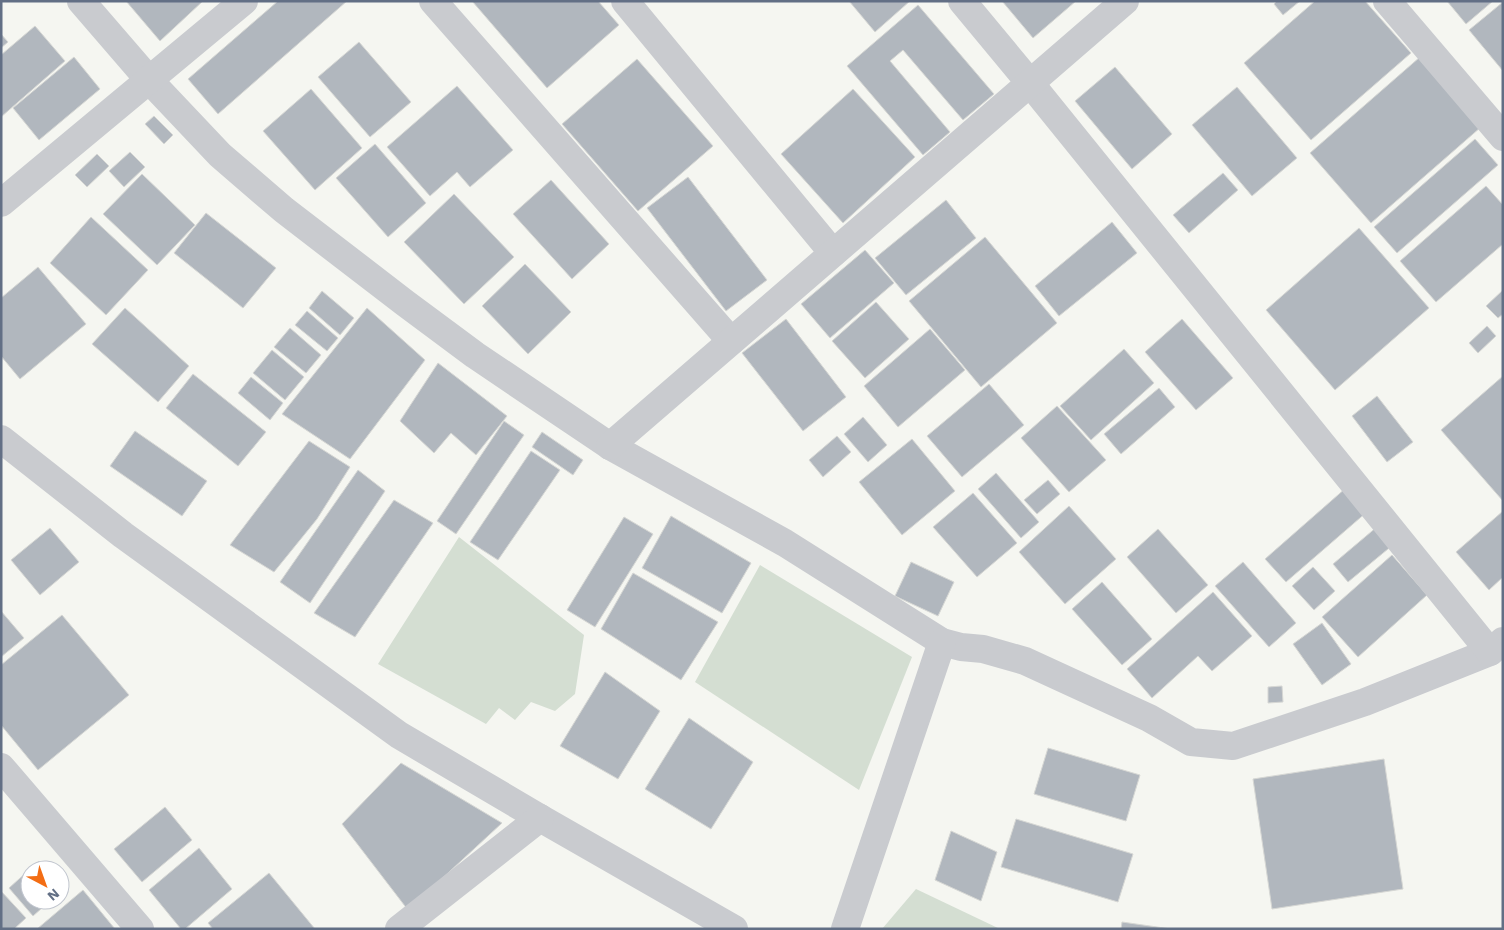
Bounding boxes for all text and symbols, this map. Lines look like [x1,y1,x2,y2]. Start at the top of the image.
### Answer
north arrow [20,860,70,910]
text: N [44,885,63,904]

